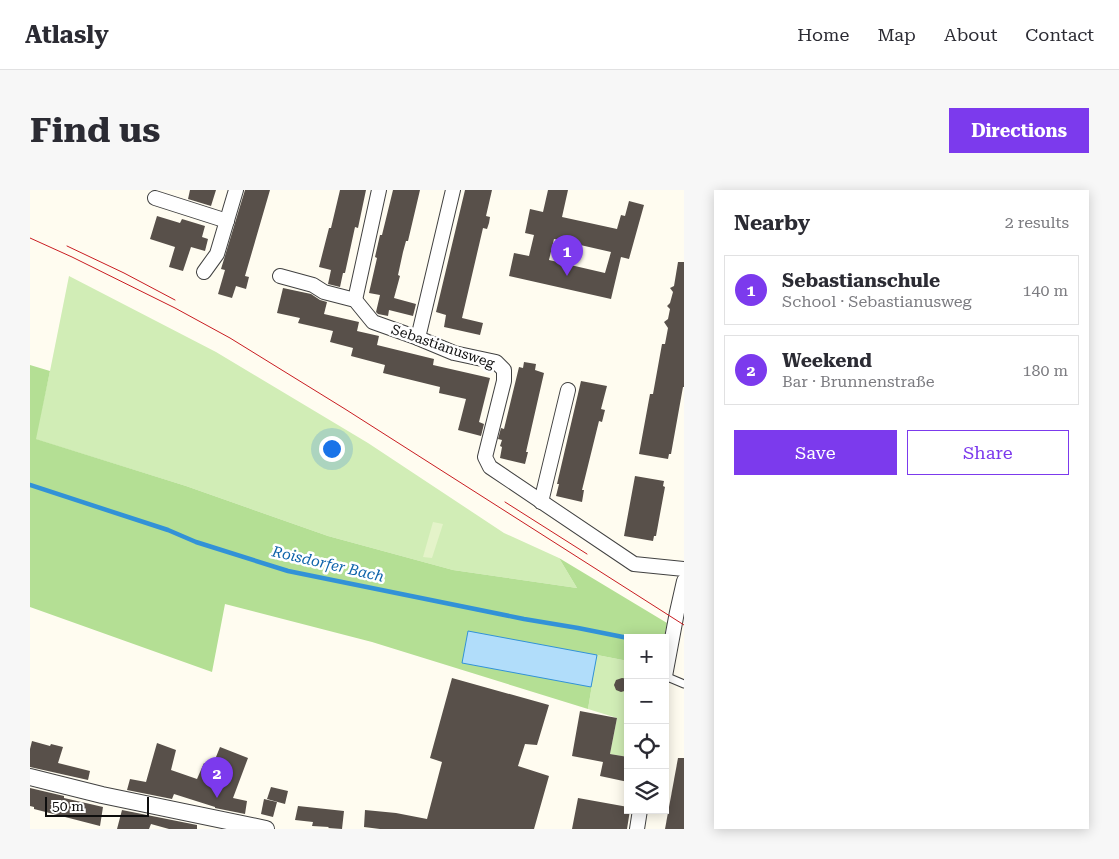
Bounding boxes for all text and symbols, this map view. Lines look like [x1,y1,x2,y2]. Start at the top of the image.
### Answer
text: Atlasly [25,21,109,49]
text: Home [797,24,849,45]
text: Map [877,24,916,45]
text: About [944,24,997,45]
text: Contact [1025,24,1094,45]
button: Directions [949,108,1089,153]
text: Find us [30,110,160,151]
text: Nearby [734,211,810,235]
text: 2 results [1005,213,1069,232]
pin: 1 [551,235,583,276]
text: Sebastianschule [782,269,940,292]
text: 1 [747,281,755,300]
text: 140 m [1022,281,1068,300]
text: School · Sebastianusweg [782,292,972,311]
street label: Sebastianusweg [389,321,497,371]
text: Weekend [782,349,872,372]
text: 2 [747,361,755,380]
text: 180 m [1022,361,1068,380]
text: Bar · Brunnenstraße [782,372,934,391]
button: Save [734,430,897,475]
button: Share [907,430,1069,475]
your location [319,436,345,462]
water label: Roisdorfer Bach [269,542,386,586]
map controls [624,634,669,814]
button: + [624,634,669,679]
button: − [624,679,669,724]
button: locate [624,724,669,769]
pin: 2 [201,757,233,798]
button: layers [624,769,669,814]
scale bar [45,794,149,817]
text: 50 m [52,798,84,814]

